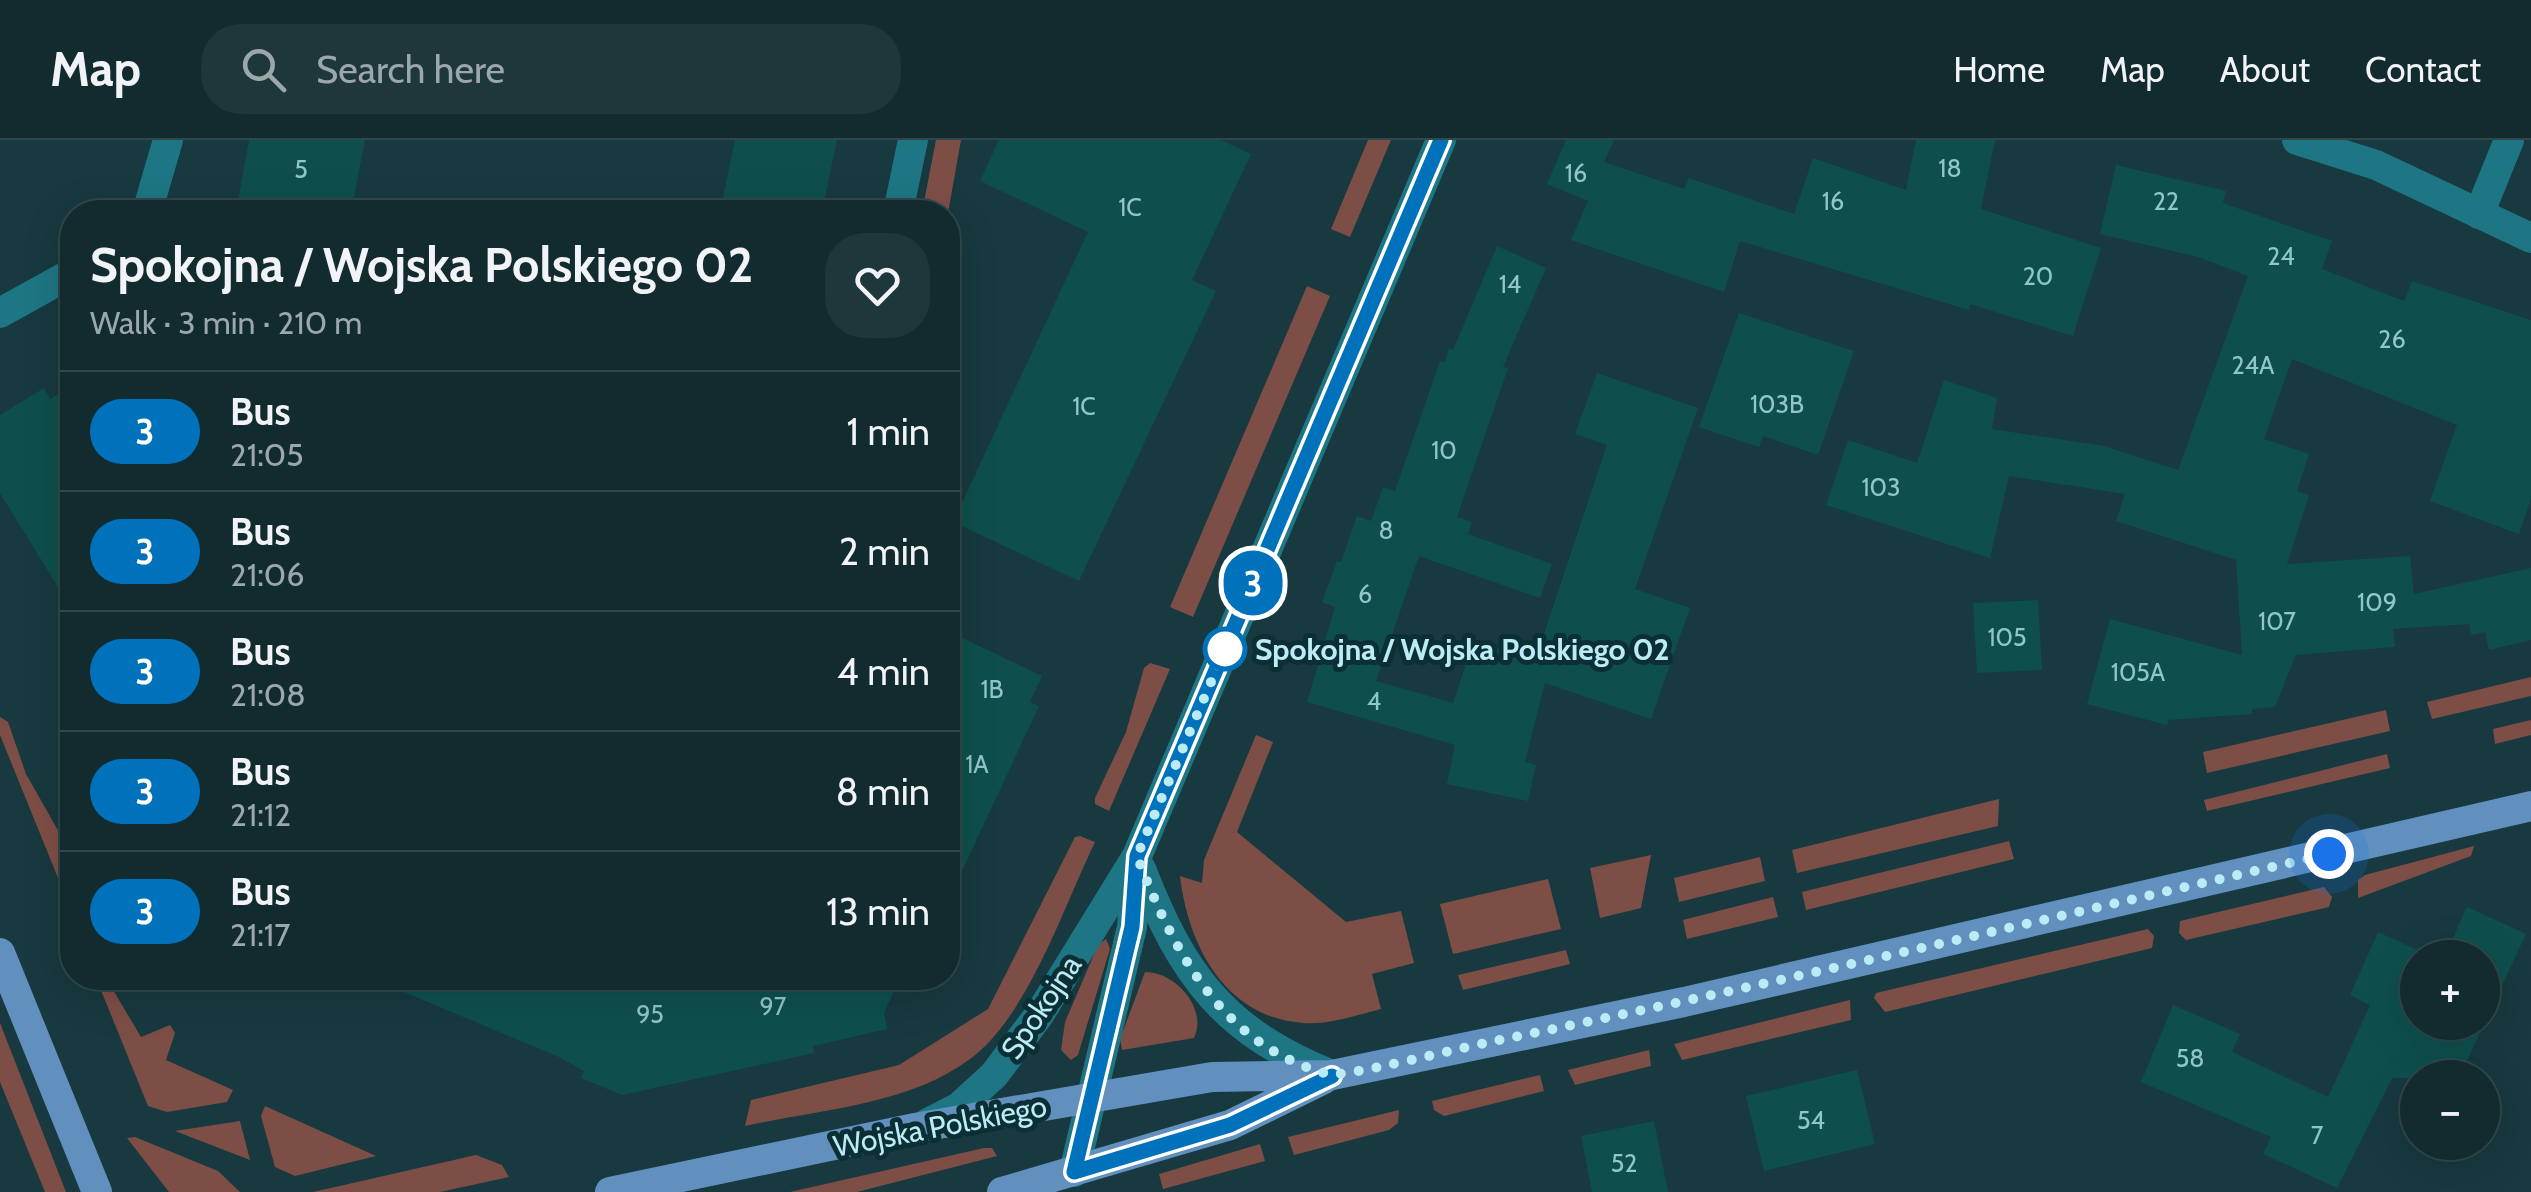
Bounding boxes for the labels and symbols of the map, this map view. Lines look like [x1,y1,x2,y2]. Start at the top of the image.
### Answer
house number: 18 [1938,153,1962,183]
house number: 5 [294,154,308,184]
house number: 16 [1565,158,1587,188]
house number: 16 [1822,186,1844,216]
house number: 22 [2153,186,2179,216]
house number: 1C [1118,192,1142,222]
house number: 24 [2267,241,2295,271]
house number: 20 [2023,261,2053,291]
house number: 14 [1499,269,1521,299]
house number: 26 [2378,324,2406,354]
house number: 24A [2232,350,2275,380]
house number: 103B [1750,389,1804,419]
house number: 1C [1072,391,1096,421]
house number: 10 [1431,435,1457,465]
house number: 103 [1861,472,1901,502]
house number: 8 [1378,515,1394,545]
line badge: 3 [1220,550,1286,616]
house number: 6 [1358,579,1372,609]
house number: 109 [2357,587,2397,617]
house number: 107 [2258,606,2296,636]
house number: 105 [1987,622,2027,652]
marker: Spokojna / Wojska Polskiego 02 [1204,628,1246,670]
place label: Spokojna / Wojska Polskiego 02 [1255,631,1669,668]
house number: 105A [2111,657,2166,687]
house number: 1B [980,674,1004,704]
house number: 4 [1367,686,1381,716]
house number: 1A [965,749,989,779]
your location [2304,829,2354,879]
street label: Spokojna [993,948,1089,1066]
house number: 97 [760,991,787,1021]
house number: 95 [636,999,664,1029]
house number: 58 [2176,1043,2204,1073]
street label: Wojska Polskiego [830,1087,1050,1165]
house number: 54 [1797,1105,1825,1135]
house number: 7 [2311,1120,2324,1150]
house number: 52 [1611,1148,1637,1178]

